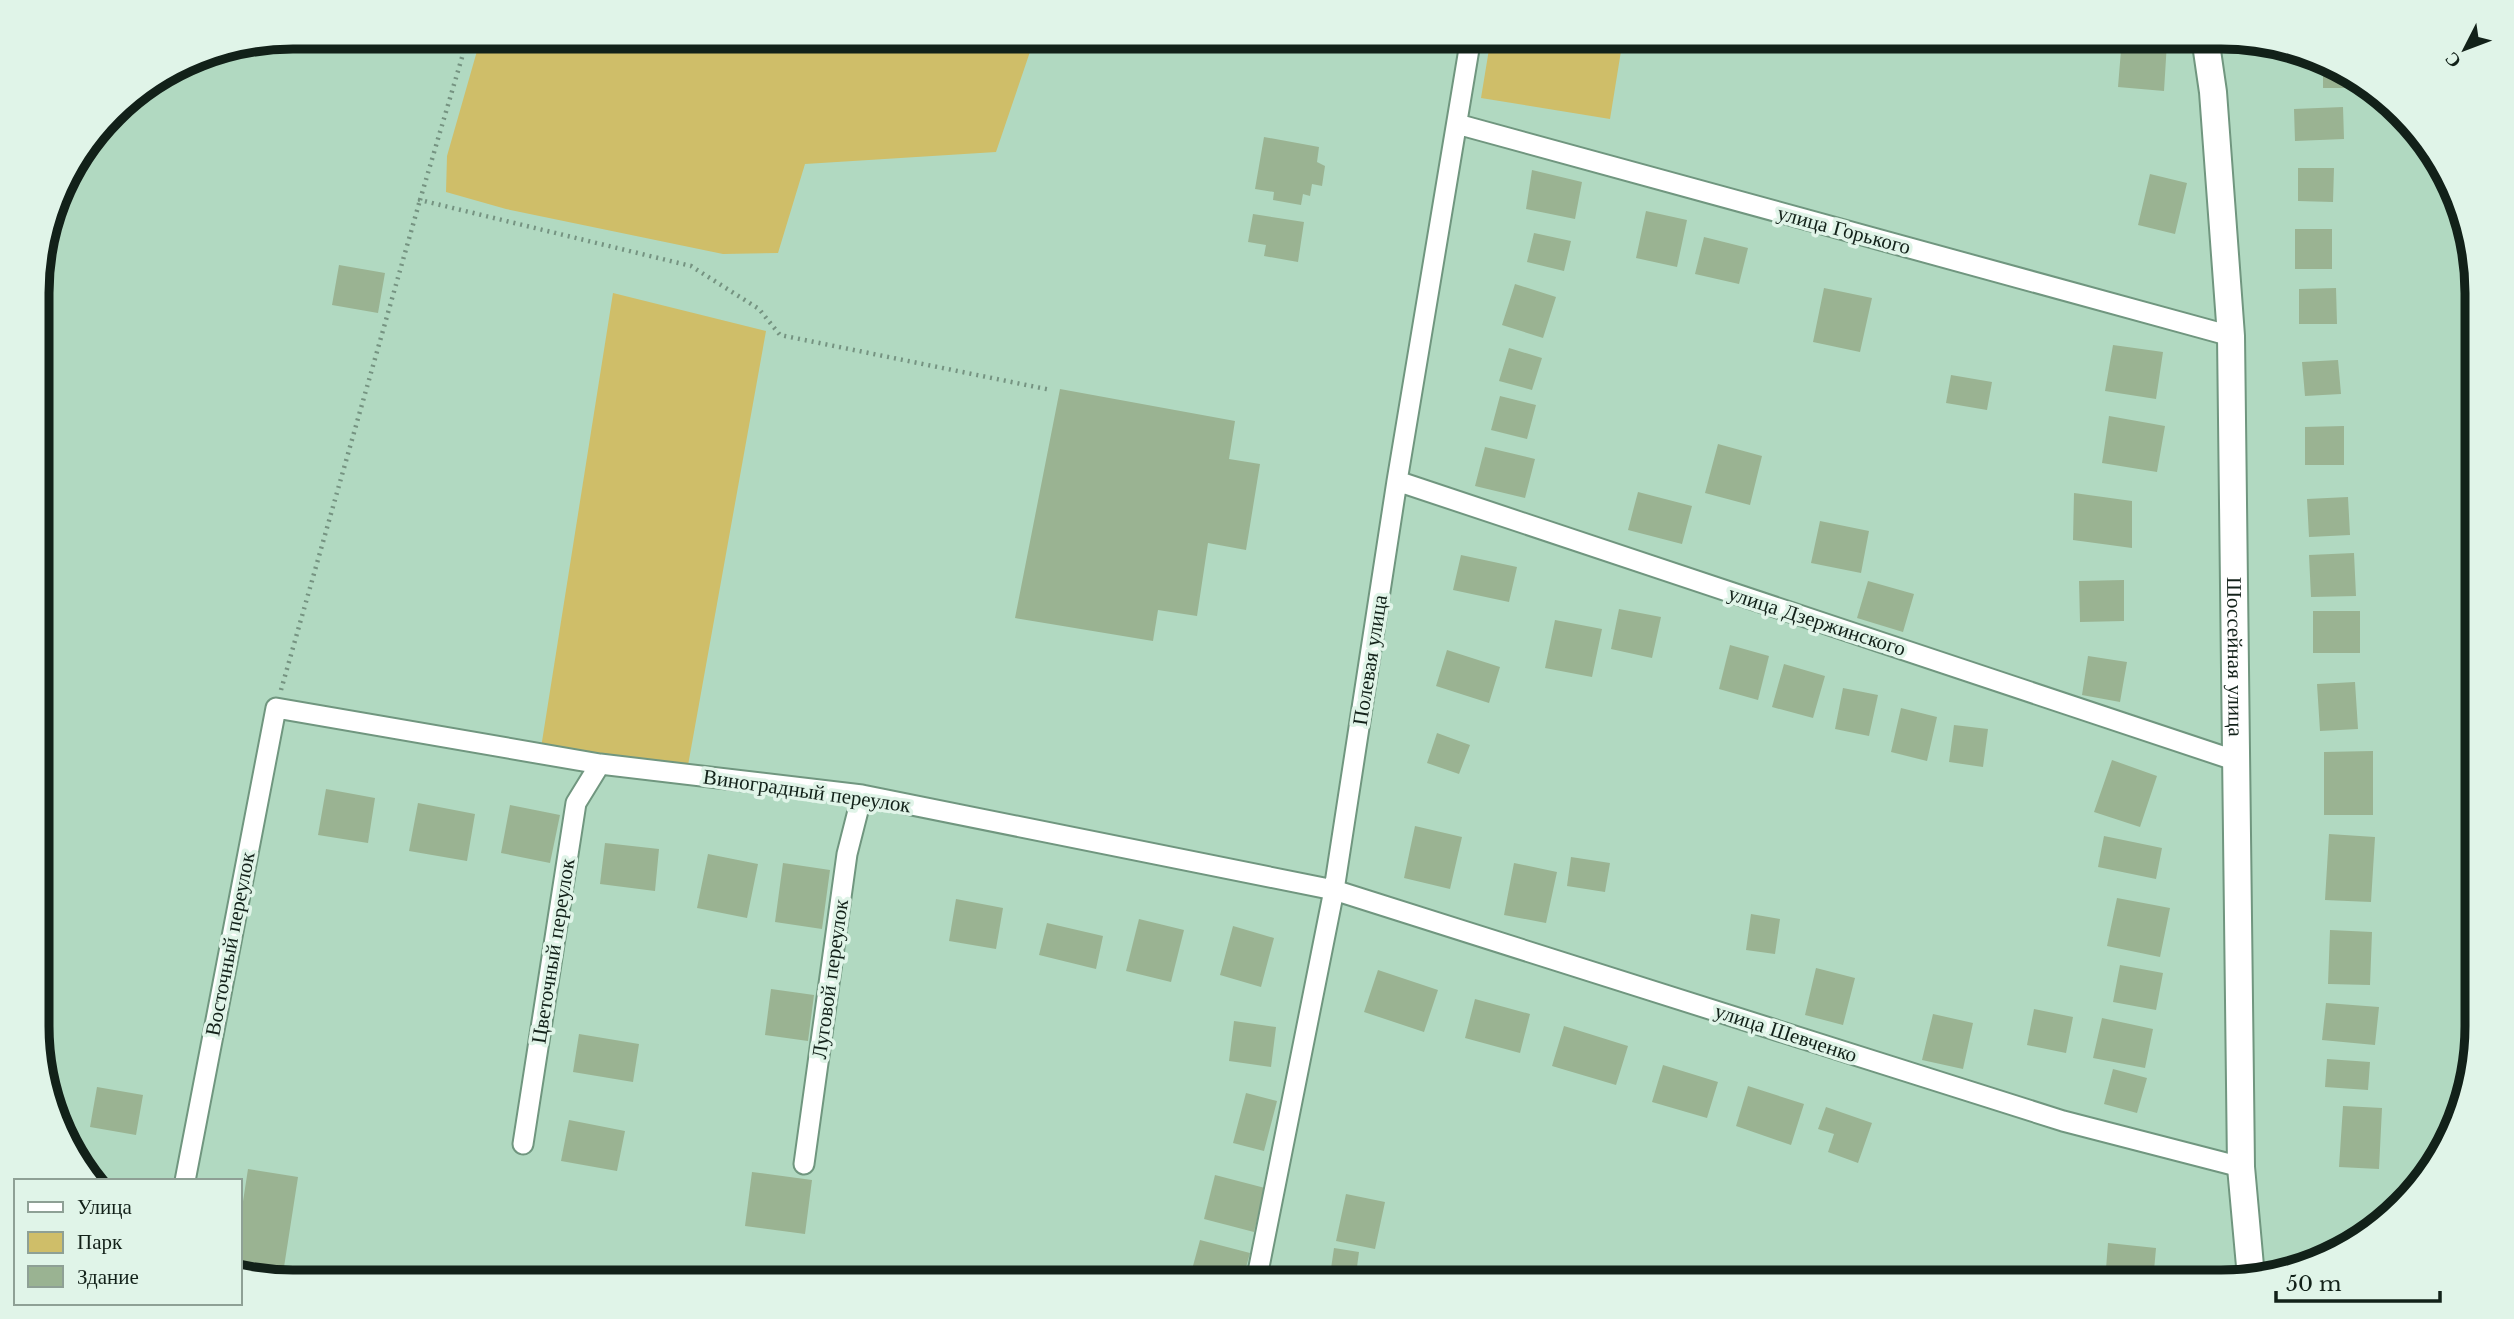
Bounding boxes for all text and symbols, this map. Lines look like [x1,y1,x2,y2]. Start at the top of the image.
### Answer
north arrow [2430,14,2500,84]
text: С [2440,47,2466,73]
street label: улица Горького [1774,200,1914,260]
street label: Шоссейная улица [2221,577,2249,737]
street label: улица Дзержинского [1725,580,1909,662]
street label: Полевая улица [1347,592,1393,727]
street label: Виноградный переулок [702,764,913,819]
street label: Восточный переулок [199,849,261,1038]
street label: Цветочный переулок [526,856,581,1045]
street label: Луговой переулок [806,897,854,1061]
street label: улица Шевченко [1711,998,1861,1068]
legend [14,1179,242,1305]
text: Улица [77,1194,132,1220]
text: Парк [77,1229,123,1255]
scale bar [2276,1260,2440,1304]
text: Здание [77,1264,139,1290]
text: 50 m [2286,1271,2342,1297]

